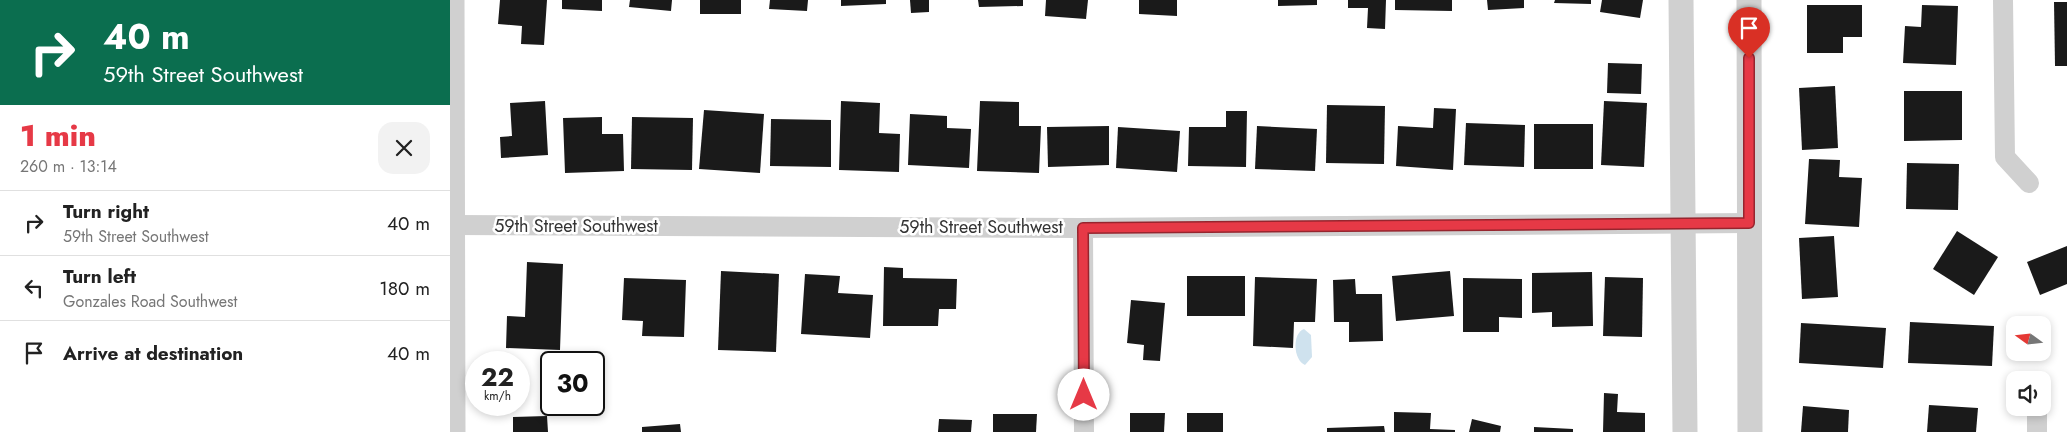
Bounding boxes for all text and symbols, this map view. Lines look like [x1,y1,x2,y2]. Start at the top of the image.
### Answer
pin [1728,7,1770,58]
text: 40 m [103,12,190,62]
icon: arrive [1735,14,1763,42]
icon: right [20,20,85,85]
text: 59th Street Southwest [103,58,303,90]
text: 1 min [20,114,96,157]
button: close [378,122,430,174]
text: 260 m · 13:14 [20,155,117,178]
text: Turn right [63,198,149,225]
icon: right [20,209,48,237]
text: 40 m [387,210,430,237]
street label: 59th Street Southwest [494,213,659,239]
street label: 59th Street Southwest [899,214,1064,240]
text: 59th Street Southwest [63,225,209,248]
text: Turn left [63,263,136,290]
icon: left [20,274,48,302]
text: 180 m [379,275,430,302]
text: Gonzales Road Southwest [63,290,237,313]
north arrow [2006,316,2051,361]
map controls [2006,316,2051,416]
icon: arrive [20,339,48,367]
text: Arrive at destination [63,340,243,367]
text: 40 m [387,340,430,367]
speed limit sign: 30 [540,351,605,416]
text: 22 [481,359,514,395]
position arrow [1057,368,1109,420]
button: sound [2006,371,2051,416]
text: km/h [484,387,511,405]

